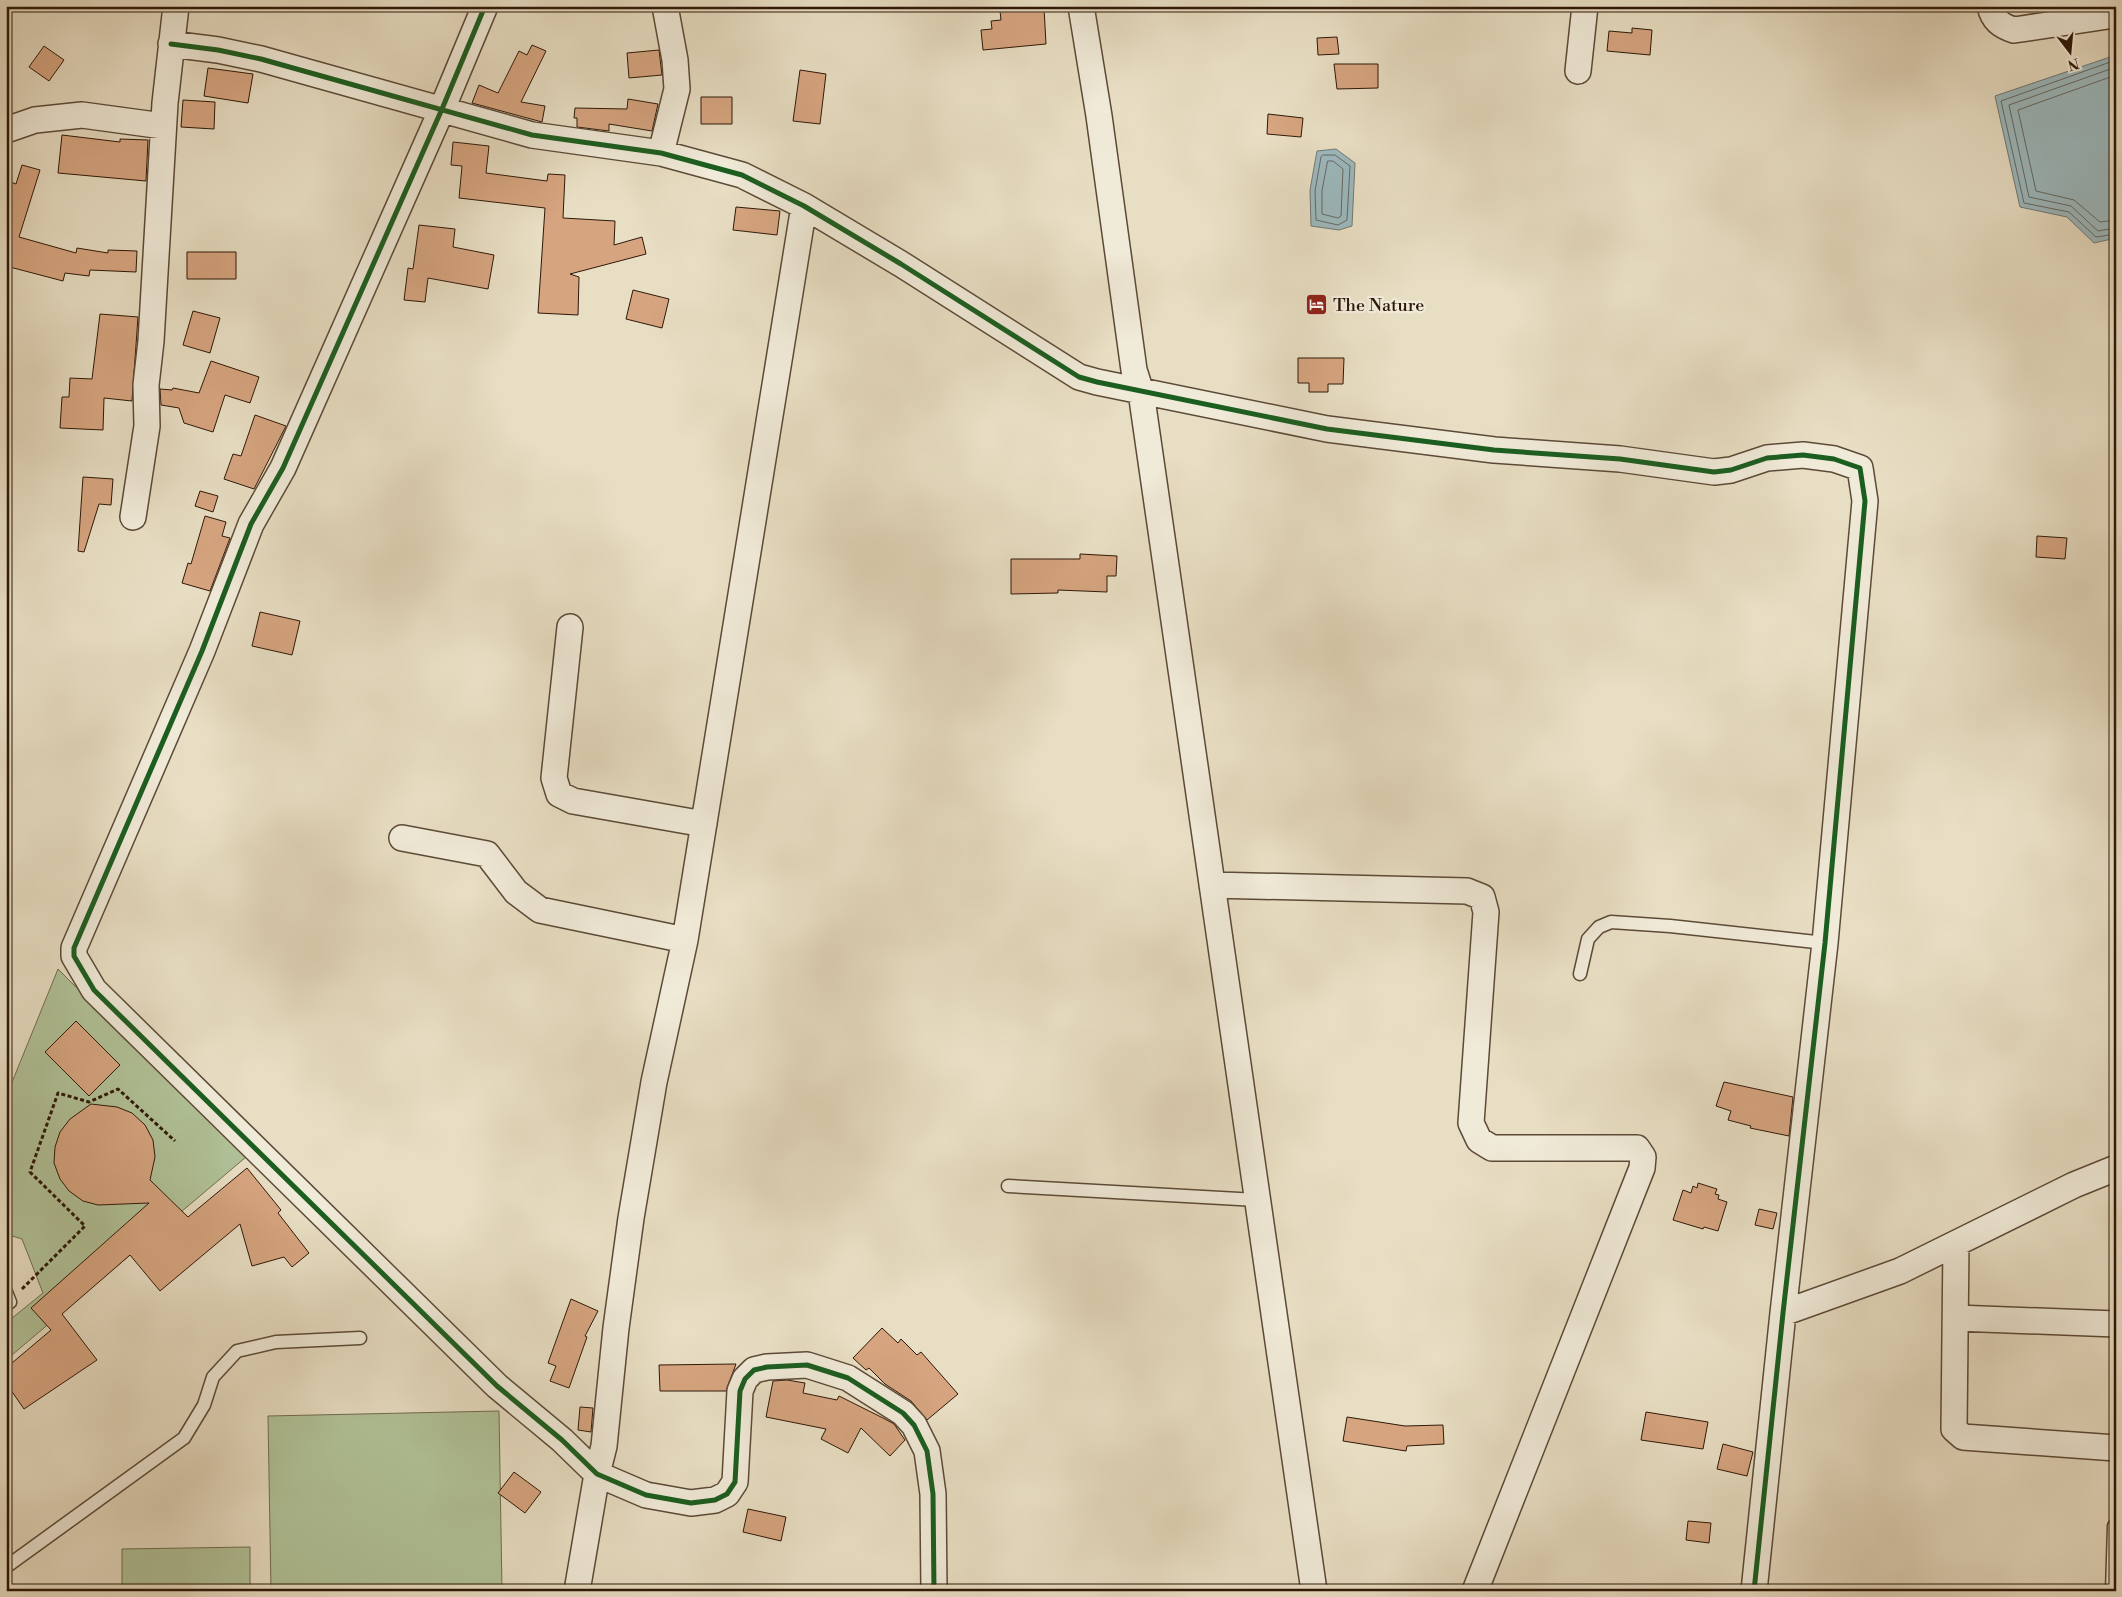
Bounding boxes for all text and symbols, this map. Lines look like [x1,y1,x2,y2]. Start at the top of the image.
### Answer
north arrow [2044,28,2094,78]
text: N [2066,53,2081,74]
hotel icon: The Nature [1305,293,1329,317]
place label: The Nature [1333,294,1424,317]

